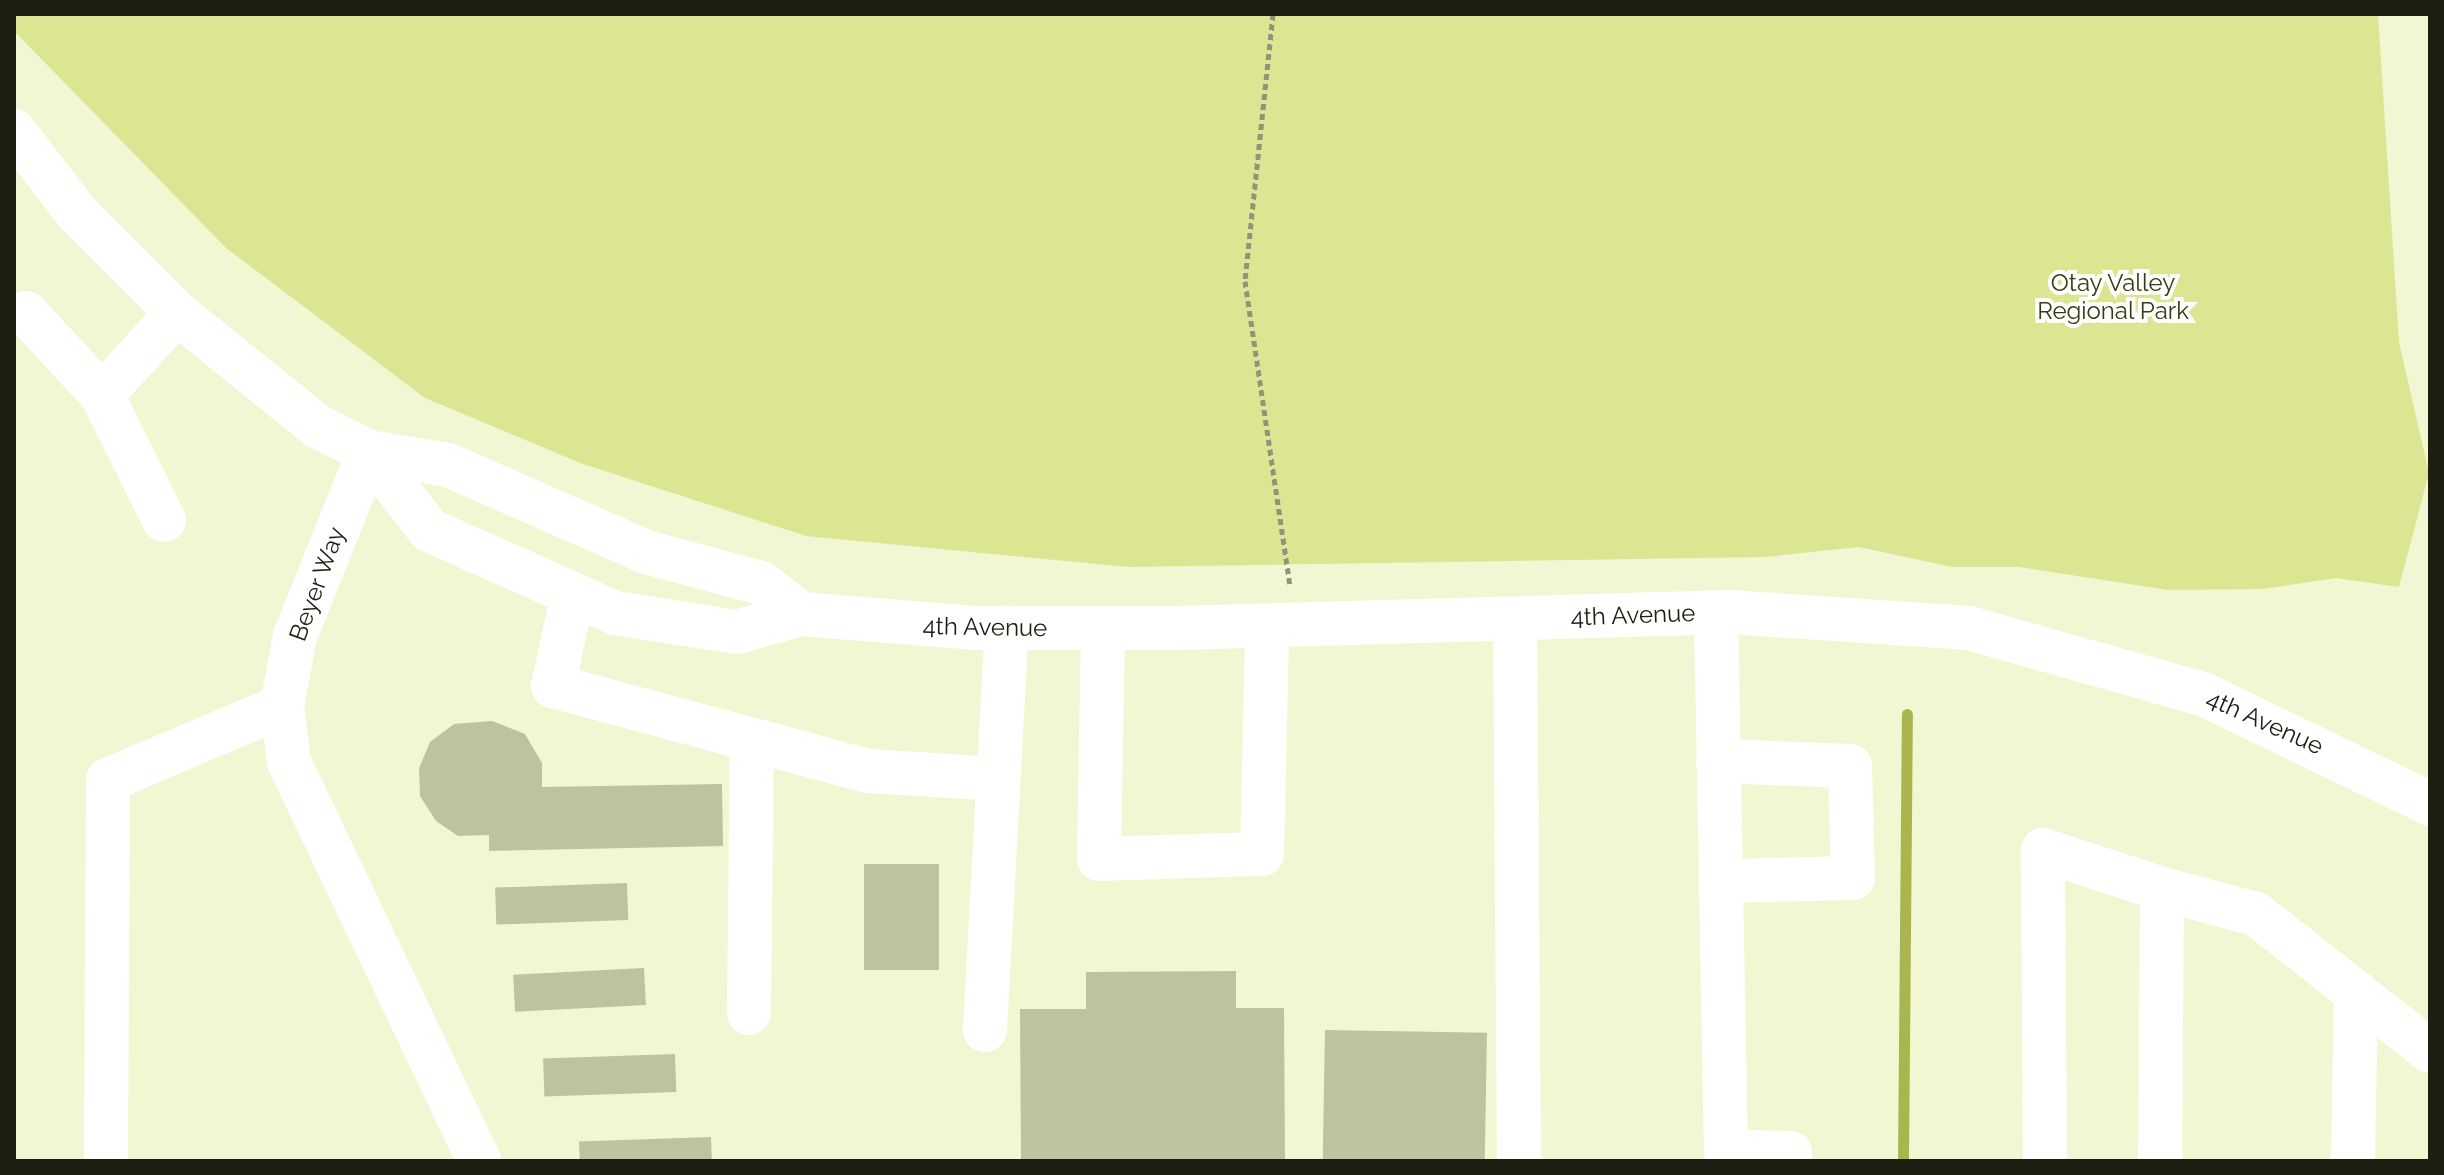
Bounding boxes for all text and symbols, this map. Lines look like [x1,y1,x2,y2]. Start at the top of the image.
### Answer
park label: Otay Valley Regional Park [2037,269,2189,325]
street label: Beyer Way [283,522,351,646]
street label: 4th Avenue [1570,598,1696,632]
street label: 4th Avenue [922,612,1048,642]
street label: 4th Avenue [2202,683,2328,761]

